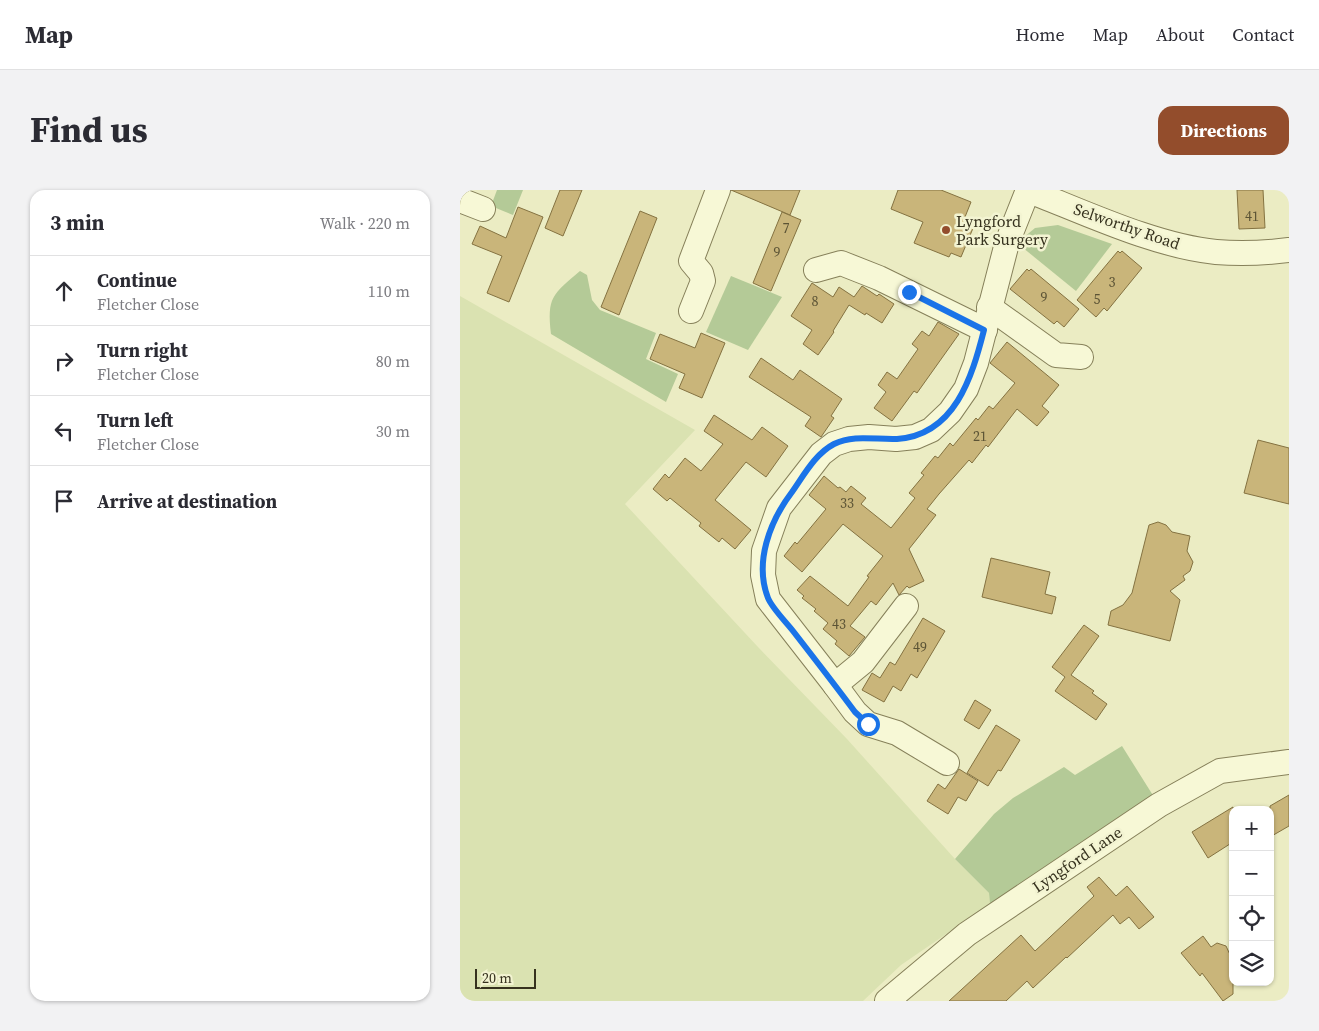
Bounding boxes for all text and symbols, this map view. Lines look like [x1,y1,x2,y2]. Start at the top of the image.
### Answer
text: Map [25,18,73,51]
text: Home [1016,22,1065,47]
text: Map [1093,22,1128,47]
text: About [1156,22,1204,47]
text: Contact [1232,22,1294,47]
text: Find us [30,106,148,154]
button: Directions [1158,106,1289,155]
street label: Selworthy Road [1071,198,1183,254]
house number: 41 [1245,206,1259,226]
text: 3 min [50,208,105,237]
place label: Lyngford Park Surgery [956,210,1049,250]
text: Walk · 220 m [320,212,410,234]
house number: 7 [783,218,790,238]
marker: Lyngford Park Surgery [940,224,952,236]
house number: 9 [774,242,781,262]
text: Continue [97,267,177,293]
house number: 3 [1109,272,1116,292]
icon: ahead [50,277,78,305]
text: 110 m [368,280,410,302]
route end [898,281,921,304]
house number: 9 [1041,287,1048,307]
house number: 5 [1094,289,1101,309]
house number: 8 [812,291,819,311]
text: Fletcher Close [97,293,199,315]
text: Turn right [97,337,188,363]
icon: right [50,347,78,375]
text: 80 m [376,350,410,372]
text: Fletcher Close [97,363,199,385]
text: Turn left [97,407,173,433]
icon: left [50,417,78,445]
text: 30 m [376,420,410,442]
house number: 21 [973,426,987,446]
text: Fletcher Close [97,433,199,455]
icon: arrive [50,487,78,515]
text: Arrive at destination [97,488,277,514]
house number: 33 [840,493,854,513]
house number: 43 [832,614,846,634]
house number: 49 [913,637,927,657]
route start [857,713,880,736]
map controls [1229,806,1274,986]
button: + [1229,806,1274,851]
street label: Lyngford Lane [1028,821,1126,897]
button: − [1229,851,1274,896]
button: locate [1229,896,1274,941]
button: layers [1229,941,1274,986]
scale bar [475,966,536,989]
text: 20 m [482,968,512,988]

